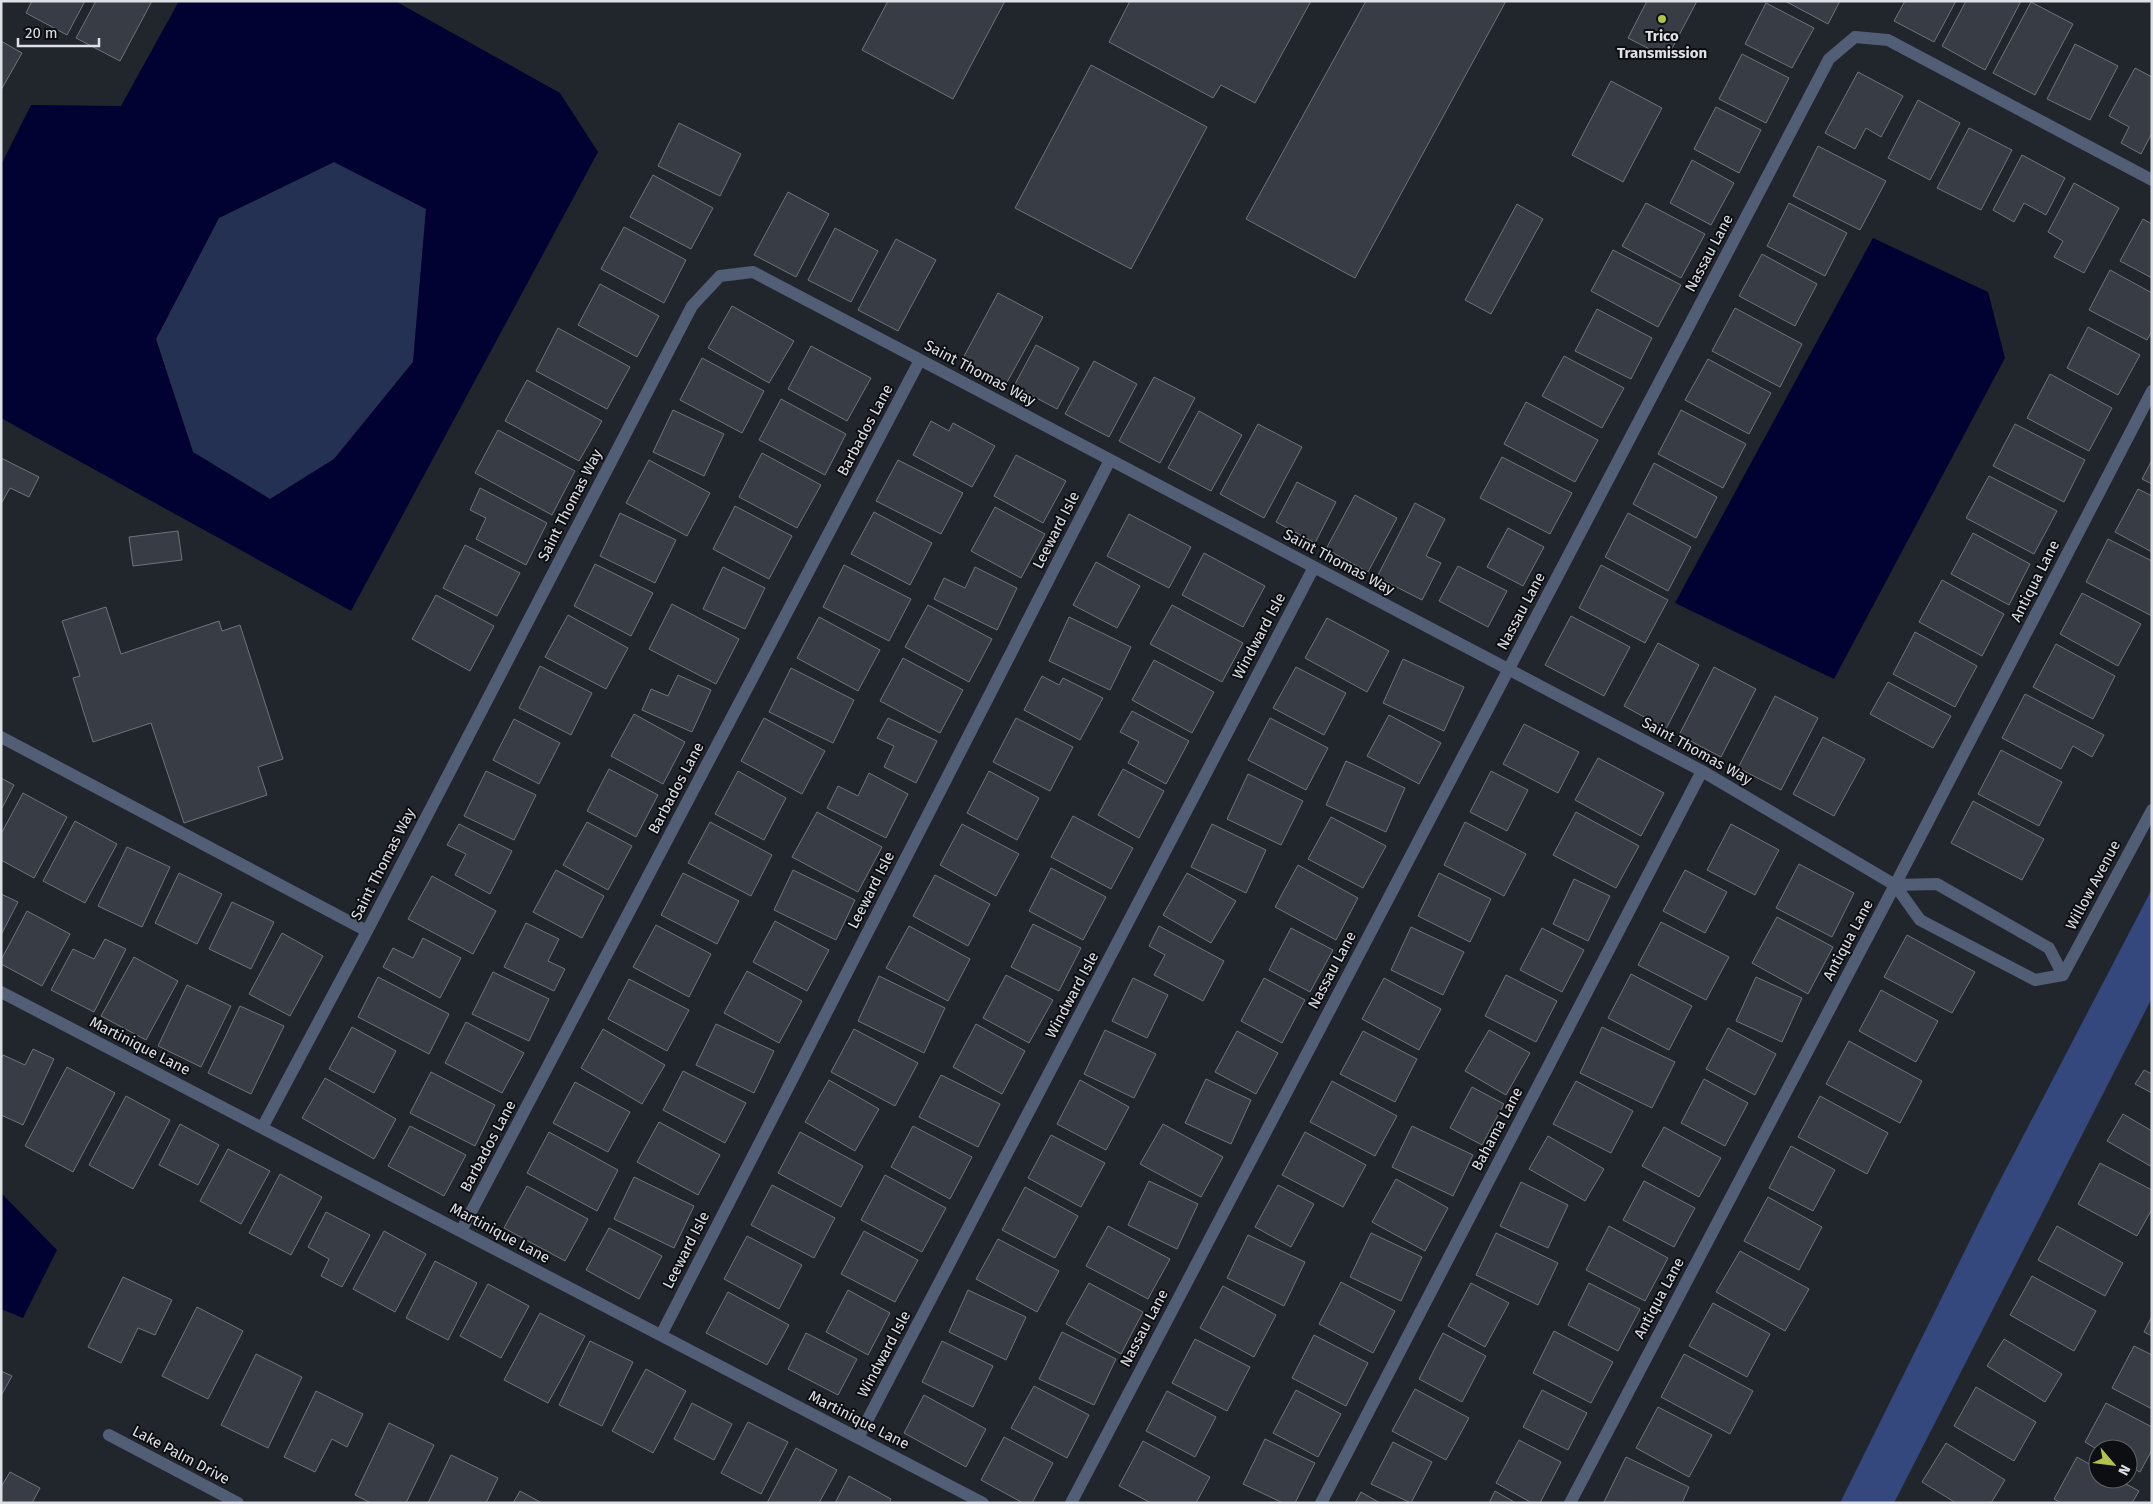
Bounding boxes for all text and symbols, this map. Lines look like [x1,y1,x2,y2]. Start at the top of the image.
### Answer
marker: Trico Transmission [1656,13,1668,25]
scale bar [18,15,99,47]
text: 20 m [25,24,58,42]
place label: Trico Transmission [1617,27,1707,62]
street label: Nassau Lane [1681,211,1737,295]
street label: Saint Thomas Way [921,336,1039,410]
street label: Barbados Lane [833,381,897,479]
street label: Saint Thomas Way [534,445,606,564]
street label: Leeward Isle [1029,488,1083,572]
street label: Saint Thomas Way [1280,525,1398,599]
street label: Antiqua Lane [2007,537,2063,625]
street label: Nassau Lane [1493,569,1549,653]
street label: Windward Isle [1229,590,1289,682]
street label: Saint Thomas Way [1639,713,1756,789]
street label: Barbados Lane [644,739,708,837]
street label: Saint Thomas Way [347,804,419,923]
street label: Willow Avenue [2062,837,2124,933]
street label: Leeward Isle [844,848,898,932]
street label: Antiqua Lane [1819,896,1877,984]
street label: Nassau Lane [1304,928,1360,1012]
street label: Windward Isle [1042,949,1102,1041]
street label: Martinique Lane [87,1013,193,1079]
street label: Bahama Lane [1468,1084,1526,1174]
street label: Barbados Lane [456,1097,520,1195]
street label: Martinique Lane [447,1199,553,1267]
street label: Leeward Isle [659,1208,713,1292]
street label: Antiqua Lane [1630,1254,1688,1342]
street label: Nassau Lane [1116,1286,1172,1370]
street label: Windward Isle [854,1308,914,1400]
street label: Martinique Lane [806,1387,912,1453]
street label: Lake Palm Drive [129,1422,233,1488]
north arrow [2088,1439,2138,1489]
text: N [2114,1462,2134,1478]

